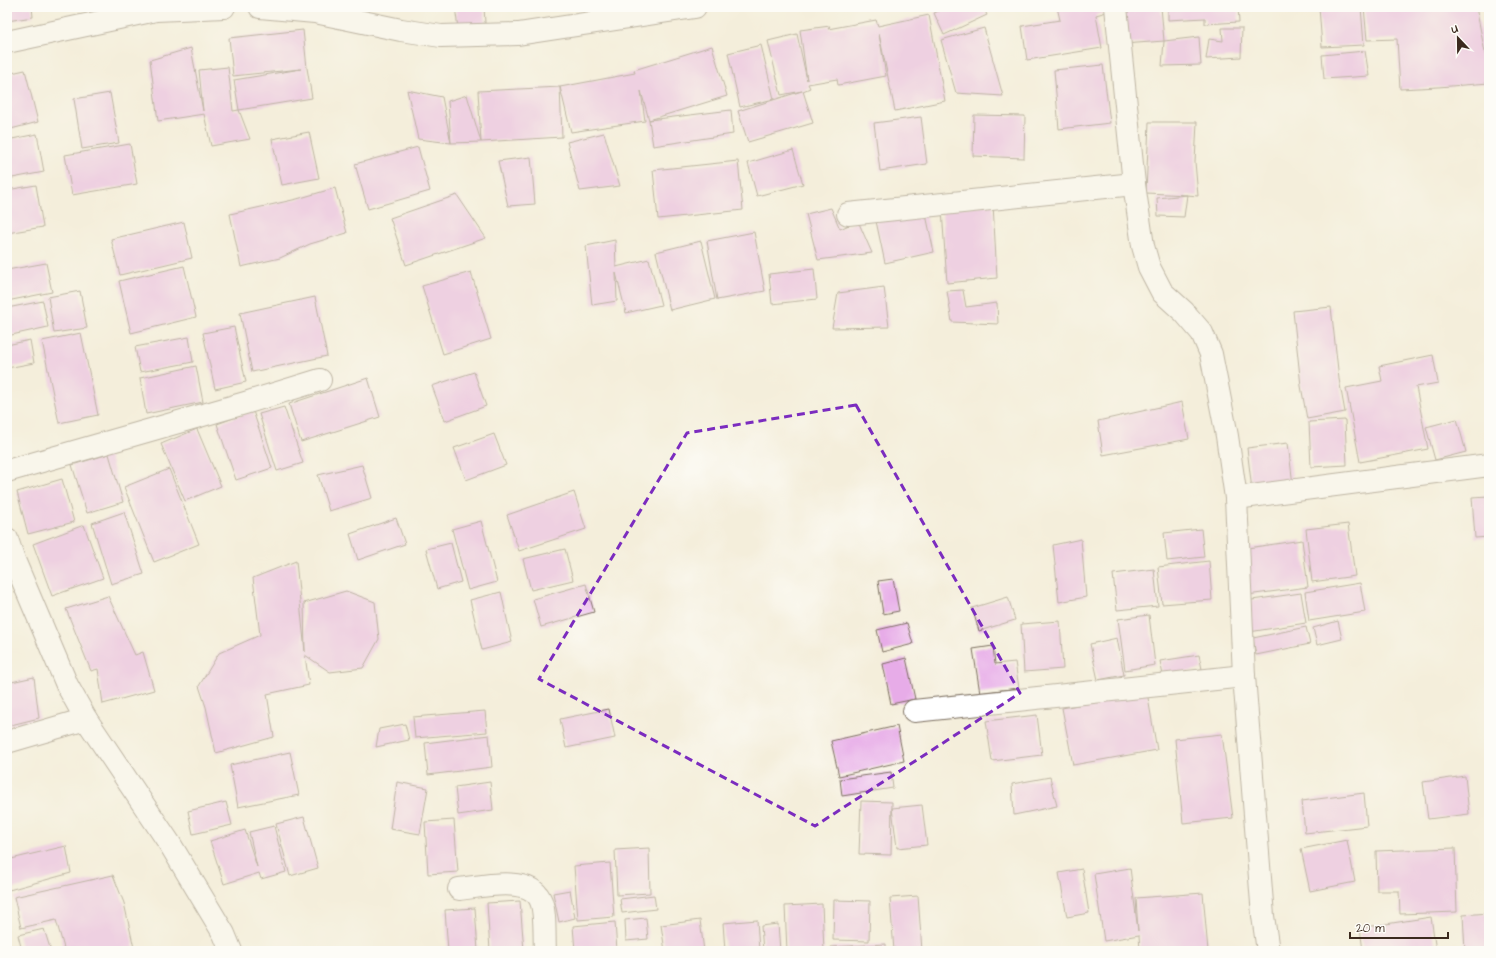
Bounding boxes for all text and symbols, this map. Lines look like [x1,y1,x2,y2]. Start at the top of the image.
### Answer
north arrow [1438,18,1478,58]
text: U [1448,21,1460,38]
scale bar [1350,914,1448,940]
text: 20 m [1356,920,1385,937]

